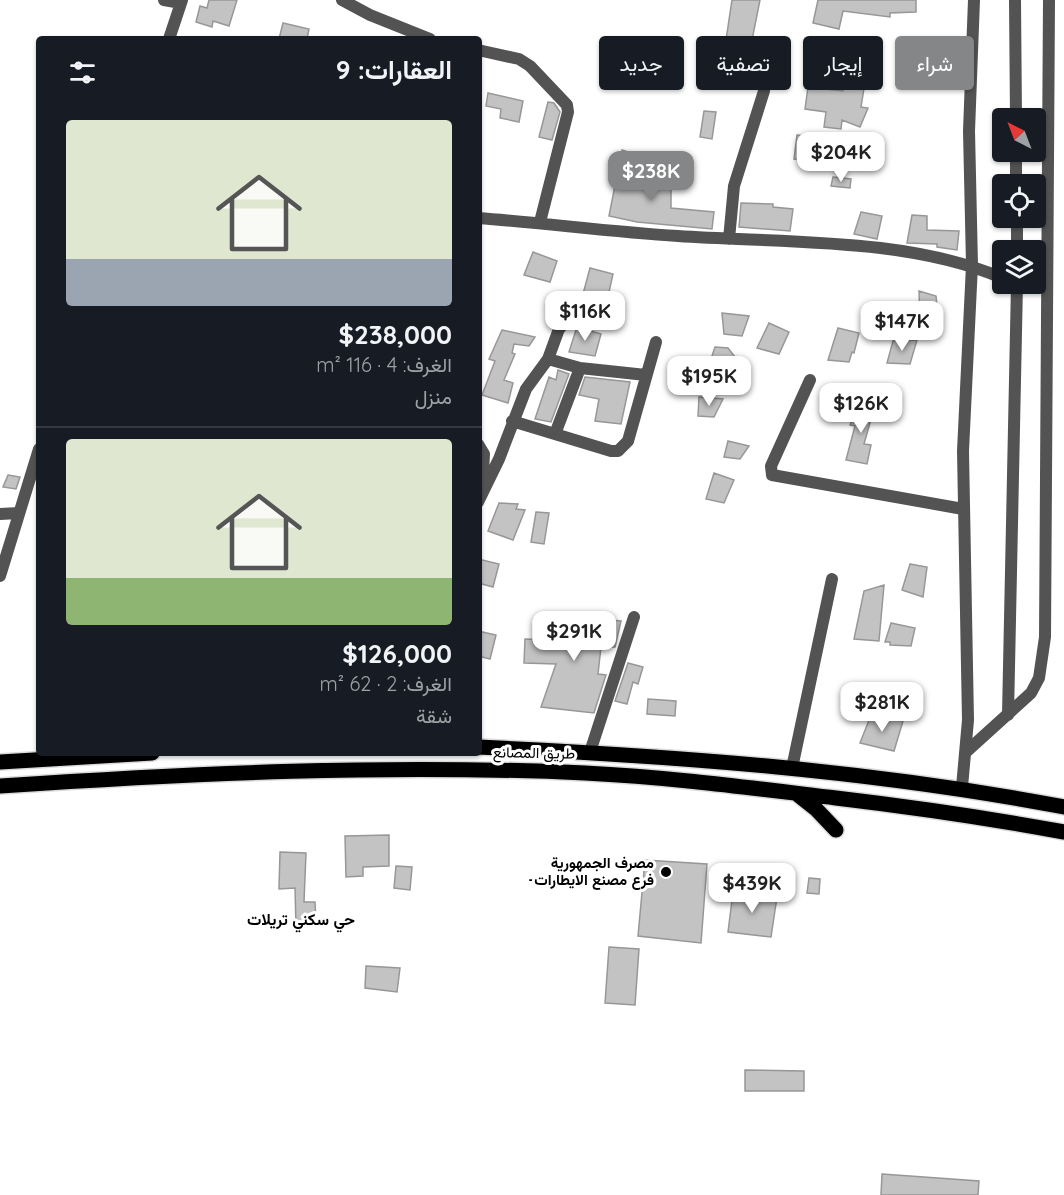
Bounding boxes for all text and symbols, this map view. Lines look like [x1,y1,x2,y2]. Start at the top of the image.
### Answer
chip: جديد [599,36,684,90]
chip: تصفية [696,36,791,90]
chip: إيجار [803,36,883,90]
chip: شراء [895,36,974,90]
text: العقارات: 9 [336,53,452,86]
icon: filters [66,56,99,89]
north arrow [992,108,1046,162]
map controls [992,108,1046,294]
pin: $204K [799,132,883,183]
text: $204K [811,139,871,164]
pin: $238K [609,151,693,202]
text: $238K [622,158,680,183]
icon: home [205,159,313,267]
button: locate [992,174,1046,228]
button: layers [992,240,1046,294]
pin: $116K [543,291,627,342]
text: $116K [559,298,611,323]
pin: $147K [860,301,944,352]
text: $147K [875,308,929,333]
text: $238,000 [338,318,452,351]
text: الغرف: 4 · 116 m² [316,352,452,377]
pin: $195K [667,356,751,407]
text: $195K [681,363,737,388]
pin: $126K [819,383,903,434]
text: منزل [415,384,452,409]
text: $126K [833,390,889,415]
icon: home [205,478,313,586]
pin: $291K [532,611,616,662]
text: $291K [546,618,602,643]
text: $126,000 [342,637,452,670]
text: الغرف: 2 · 62 m² [319,671,452,696]
pin: $281K [840,682,924,733]
text: $281K [854,689,910,714]
text: شقة [416,703,452,728]
street label: طريق المصانع [493,742,576,765]
place label: مصرف الجمهورية -فرع مصنع الايطارات [528,853,654,890]
pin: $439K [710,863,794,914]
marker: مصرف الجمهورية -فرع مصنع الايطارات [659,865,673,879]
text: $439K [723,870,781,895]
district label: حي سكني تريلات [247,909,355,933]

